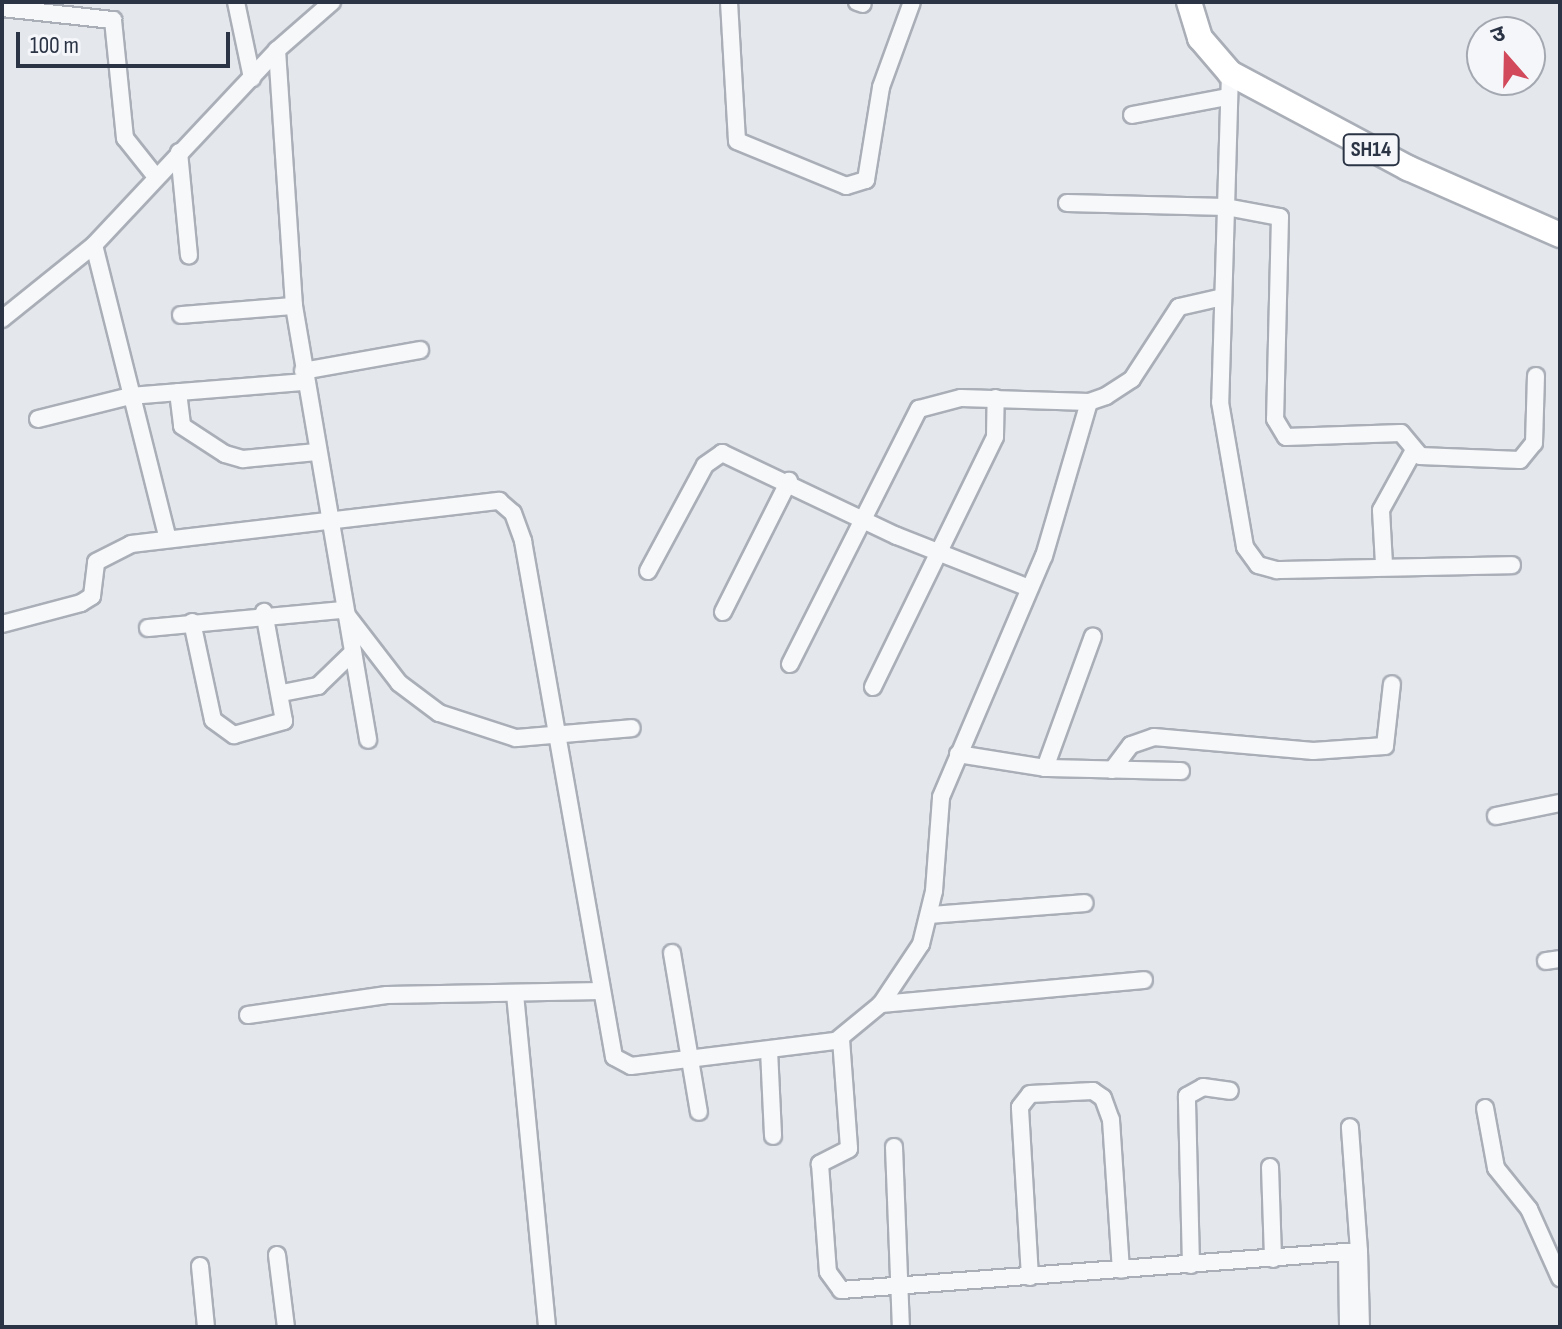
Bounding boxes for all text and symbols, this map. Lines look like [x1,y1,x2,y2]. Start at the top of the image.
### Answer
scale bar [20,16,234,66]
north arrow [1466,16,1546,96]
text: उ [1488,20,1509,50]
text: 100 m [30,31,79,60]
road number: SH14 [1341,132,1401,168]

